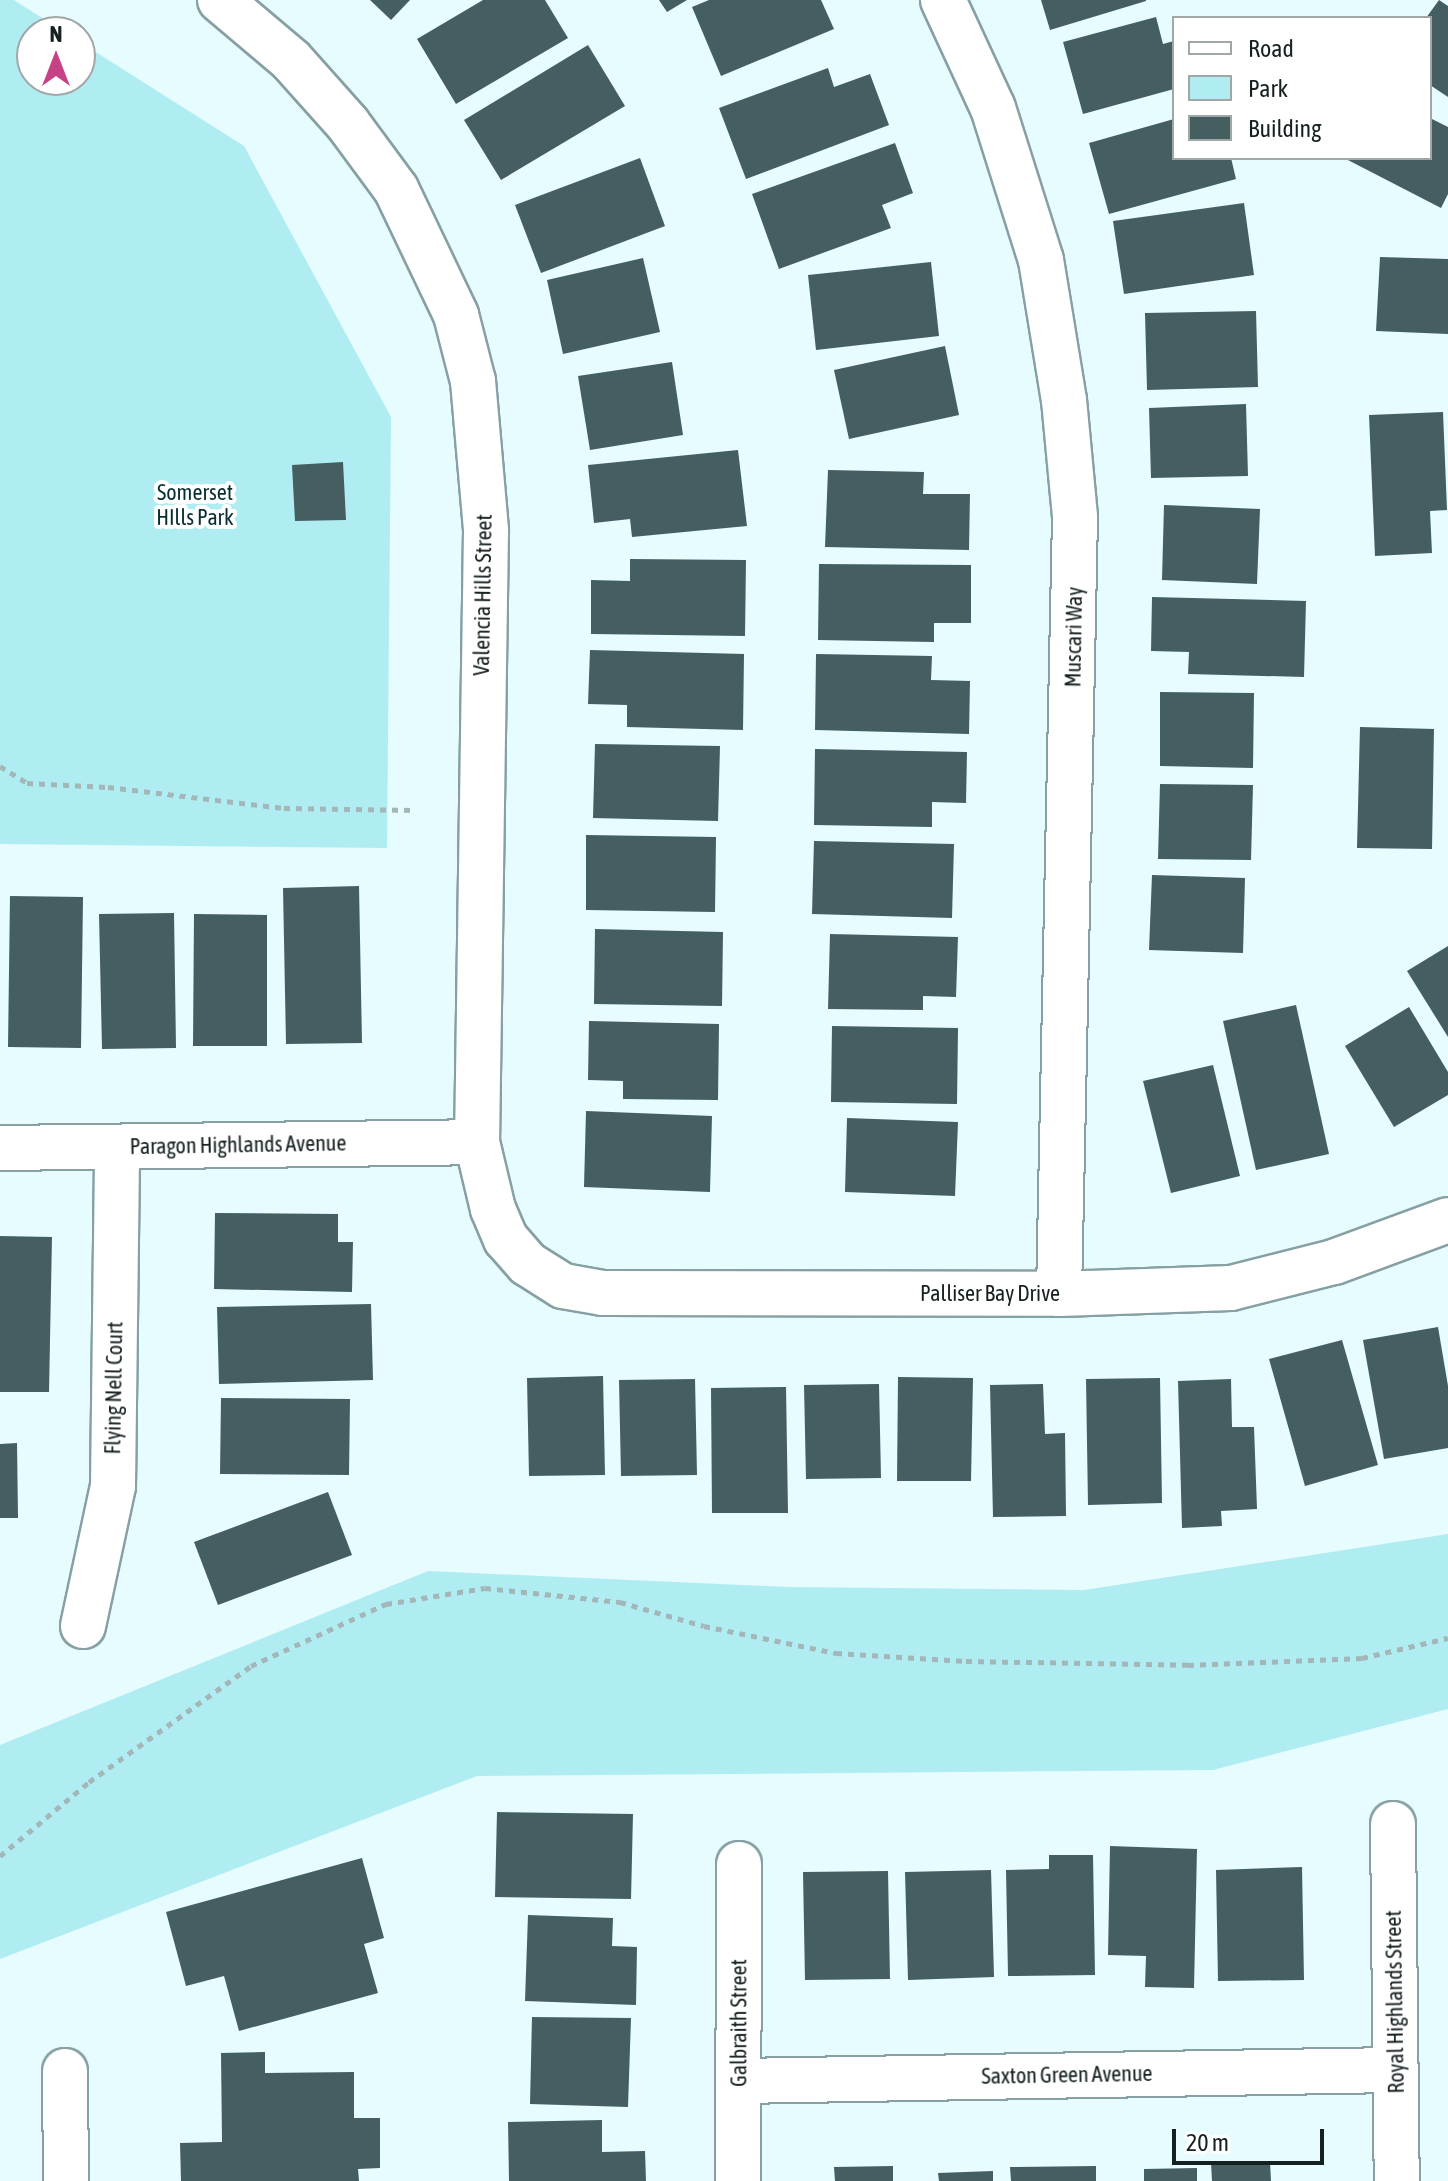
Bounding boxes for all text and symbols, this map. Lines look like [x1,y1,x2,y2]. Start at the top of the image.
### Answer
north arrow [16,16,96,96]
legend [1172,16,1432,160]
text: N [50,21,62,47]
text: Road [1248,35,1294,62]
text: Park [1248,75,1288,102]
text: Building [1248,115,1321,142]
park label: Somerset HIlls Park [156,479,234,530]
street label: Valencia Hills Street [468,514,498,676]
street label: Muscari Way [1060,586,1088,688]
street label: Paragon Highlands Avenue [129,1130,347,1160]
street label: Palliser Bay Drive [920,1281,1060,1307]
street label: Flying Nell Court [100,1321,128,1455]
street label: Royal Highlands Street [1380,1910,1410,2094]
street label: Galbraith Street [726,1959,752,2087]
street label: Saxton Green Avenue [981,2060,1153,2090]
scale bar [1176,2113,1328,2163]
text: 20 m [1186,2129,1229,2156]

